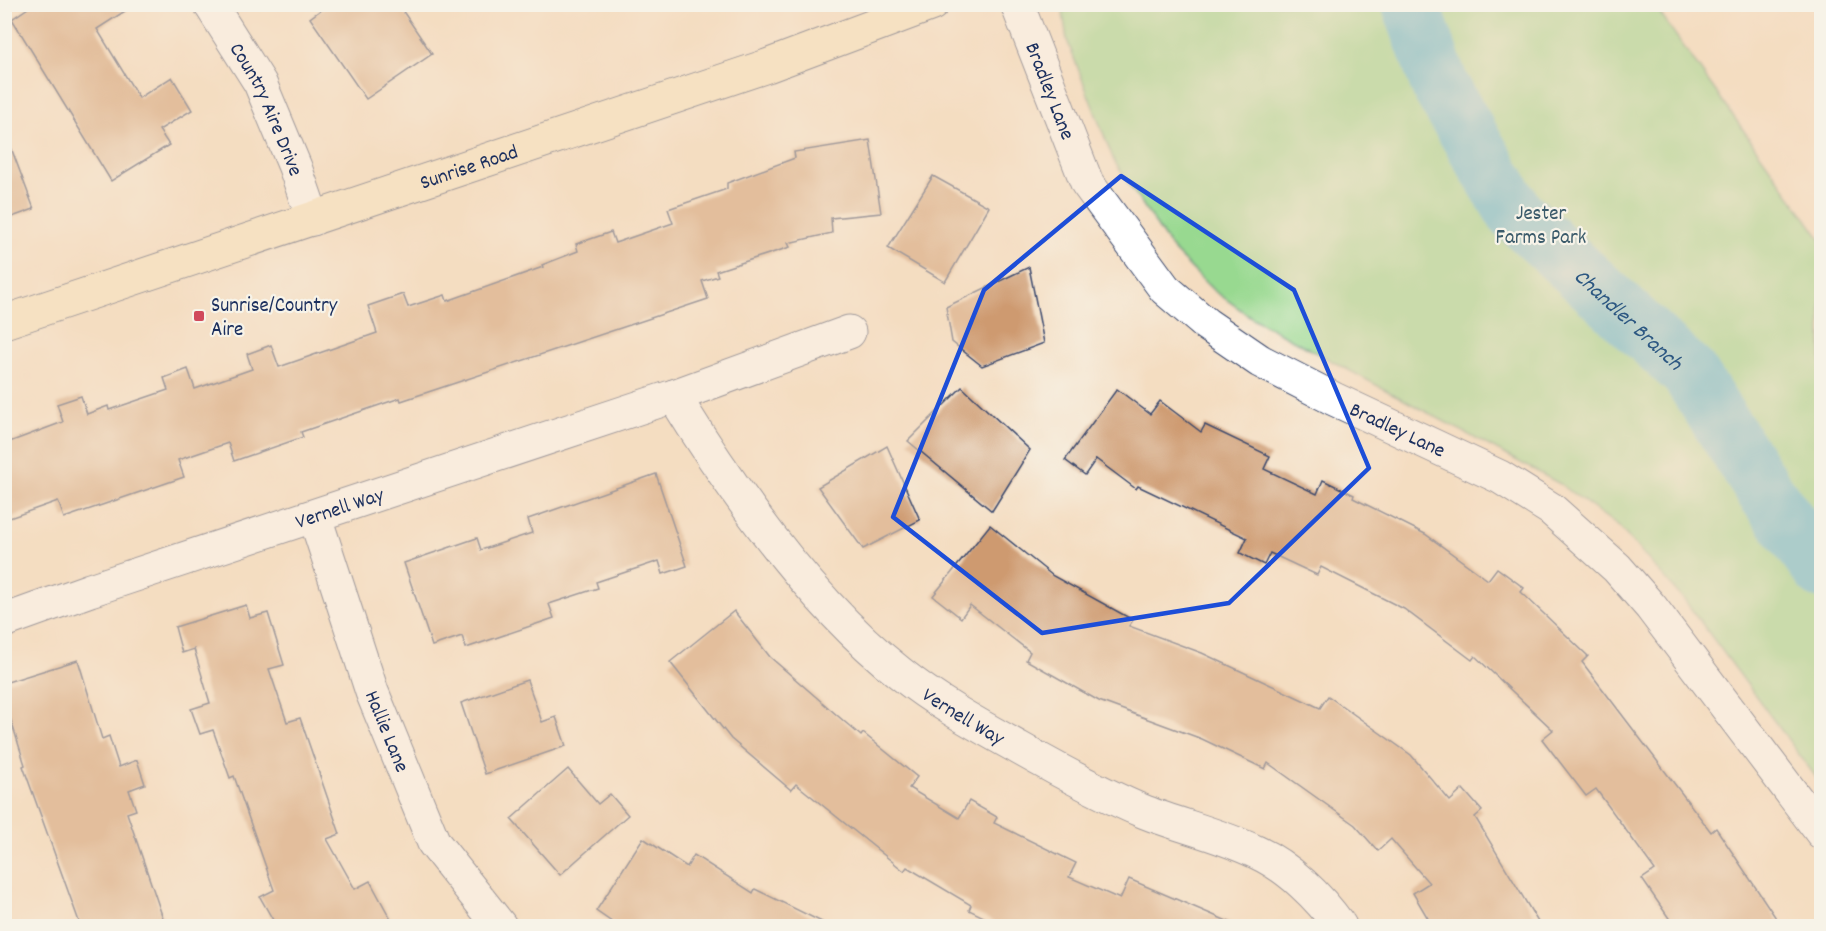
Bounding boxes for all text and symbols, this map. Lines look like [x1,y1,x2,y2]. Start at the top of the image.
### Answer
street label: Country Aire Drive [220,38,309,180]
street label: Bradley Lane [1015,39,1081,145]
street label: Sunrise Road [416,139,523,199]
park label: Jester Farms Park [1496,200,1586,254]
water label: Chandler Branch [1566,263,1689,380]
place label: Sunrise/Country Aire [211,292,338,346]
marker: Sunrise/Country Aire [192,309,206,323]
street label: Bradley Lane [1344,396,1449,467]
street label: Vernell Way [292,481,389,539]
street label: Vernell Way [915,682,1009,755]
street label: Hallie Lane [355,687,415,777]

